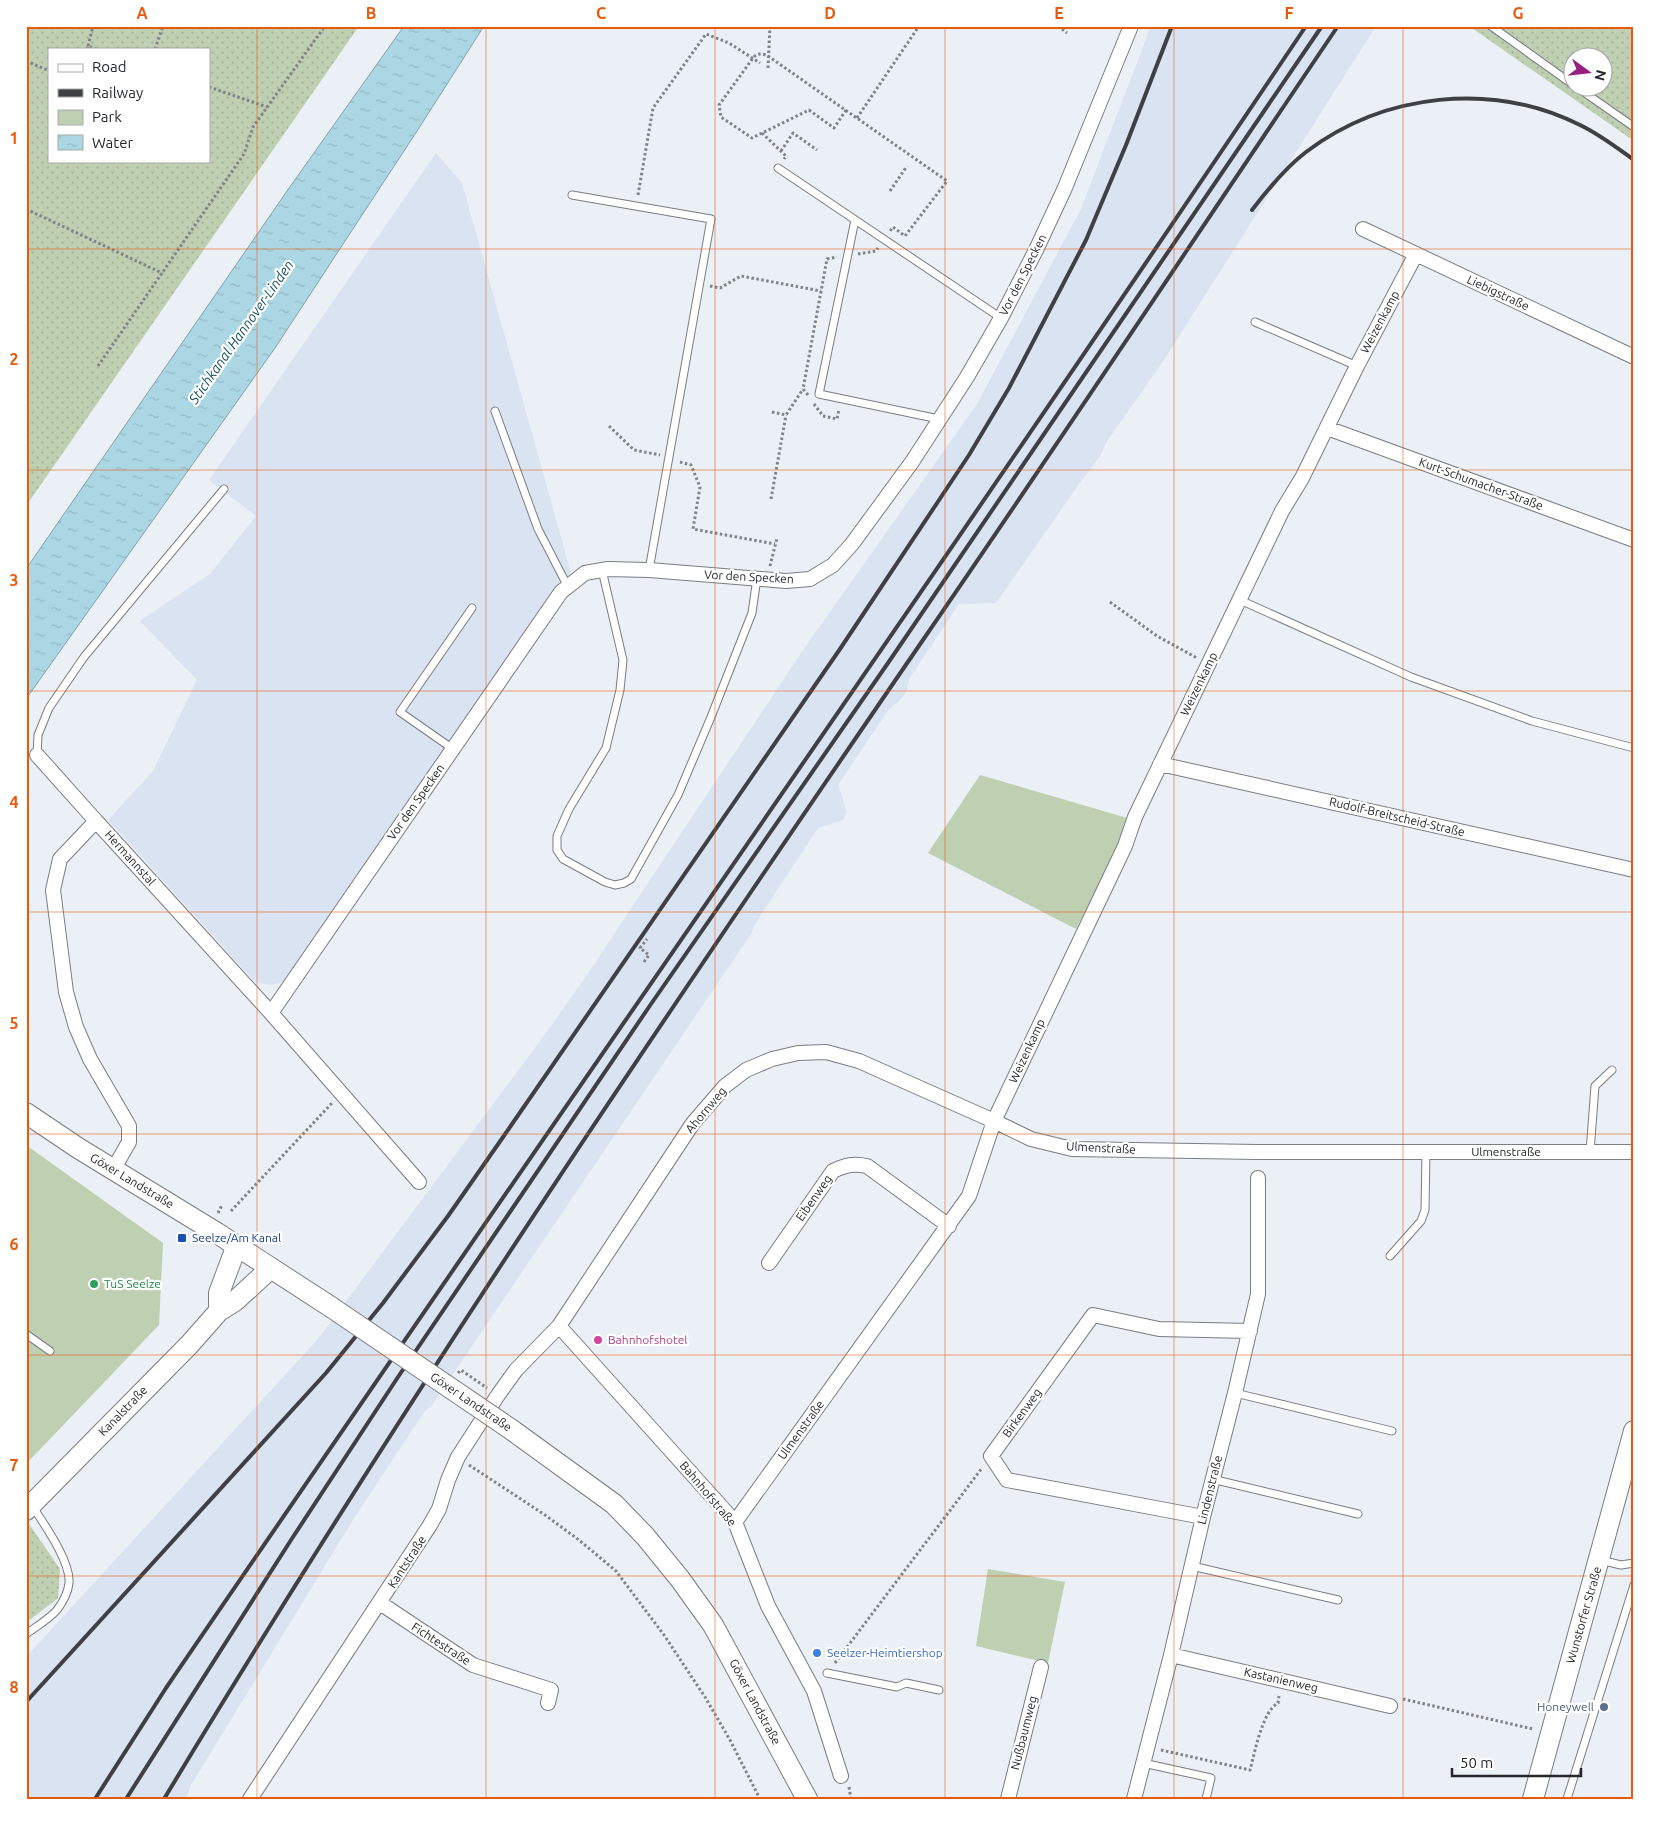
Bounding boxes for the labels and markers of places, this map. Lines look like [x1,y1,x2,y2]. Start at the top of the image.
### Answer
place label: Seelze/Am Kanal [192,1231,281,1244]
marker: Seelze/Am Kanal [176,1232,188,1244]
place label: TuS Seelze [104,1277,161,1290]
marker: TuS Seelze [88,1278,100,1290]
place label: Bahnhofshotel [608,1333,687,1346]
marker: Bahnhofshotel [592,1334,604,1346]
place label: Seelzer-Heimtiershop [827,1646,943,1659]
marker: Seelzer-Heimtiershop [811,1647,823,1659]
place label: Honeywell [1537,1700,1594,1713]
marker: Honeywell [1598,1701,1610,1713]

